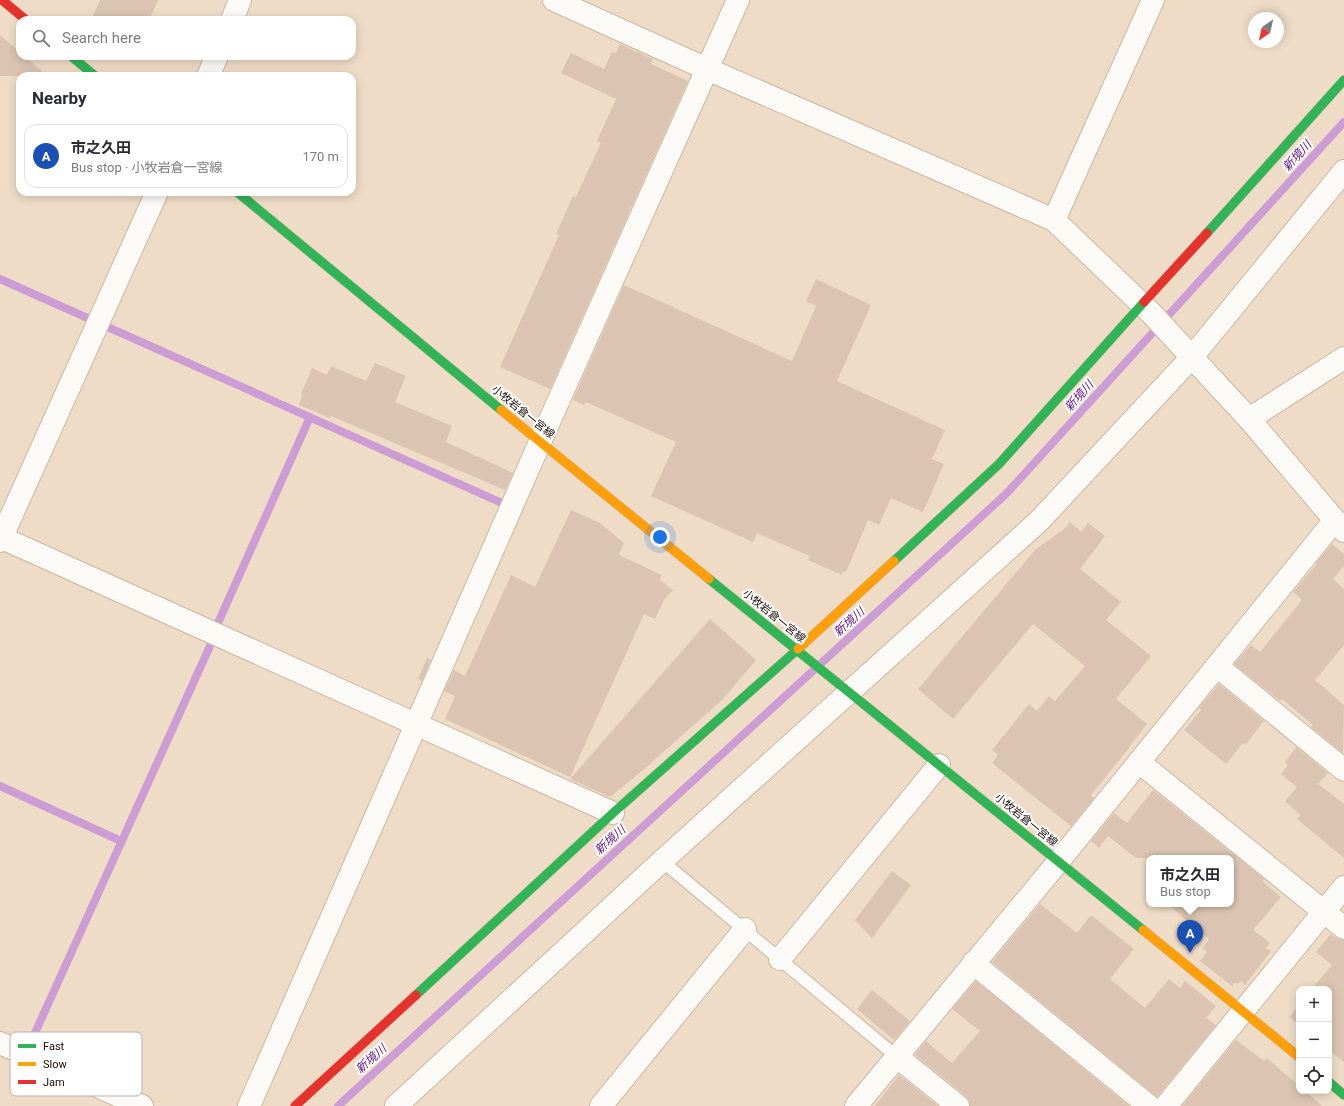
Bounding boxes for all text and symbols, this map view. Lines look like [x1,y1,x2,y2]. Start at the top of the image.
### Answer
north arrow [1248,12,1284,48]
search box [16,16,356,60]
icon: search [30,27,52,49]
text: Search here [62,29,141,47]
text: Nearby [32,88,87,108]
water label: 新境川 [1280,136,1316,174]
text: 市之久田 [71,139,131,157]
text: A [42,149,50,164]
text: 170 m [302,149,339,164]
text: Bus stop · 小牧岩倉一宮線 [71,160,223,175]
water label: 新境川 [1062,376,1098,414]
street label: 小牧岩倉一宮線 [489,383,557,441]
your location [650,527,670,547]
street label: 小牧岩倉一宮線 [740,587,808,645]
water label: 新境川 [831,603,869,639]
street label: 小牧岩倉一宮線 [992,791,1060,849]
water label: 新境川 [592,821,630,857]
popup [1146,855,1234,907]
text: 市之久田 [1160,866,1220,884]
text: Bus stop [1160,884,1211,899]
pin: A [1177,920,1203,953]
map controls [1296,986,1332,1094]
button: + [1296,986,1332,1022]
button: − [1296,1022,1332,1058]
legend [10,1032,142,1096]
text: Fast [43,1040,65,1053]
water label: 新境川 [353,1040,391,1076]
text: Slow [43,1058,67,1071]
button: locate [1296,1058,1332,1094]
text: Jam [43,1076,65,1089]

